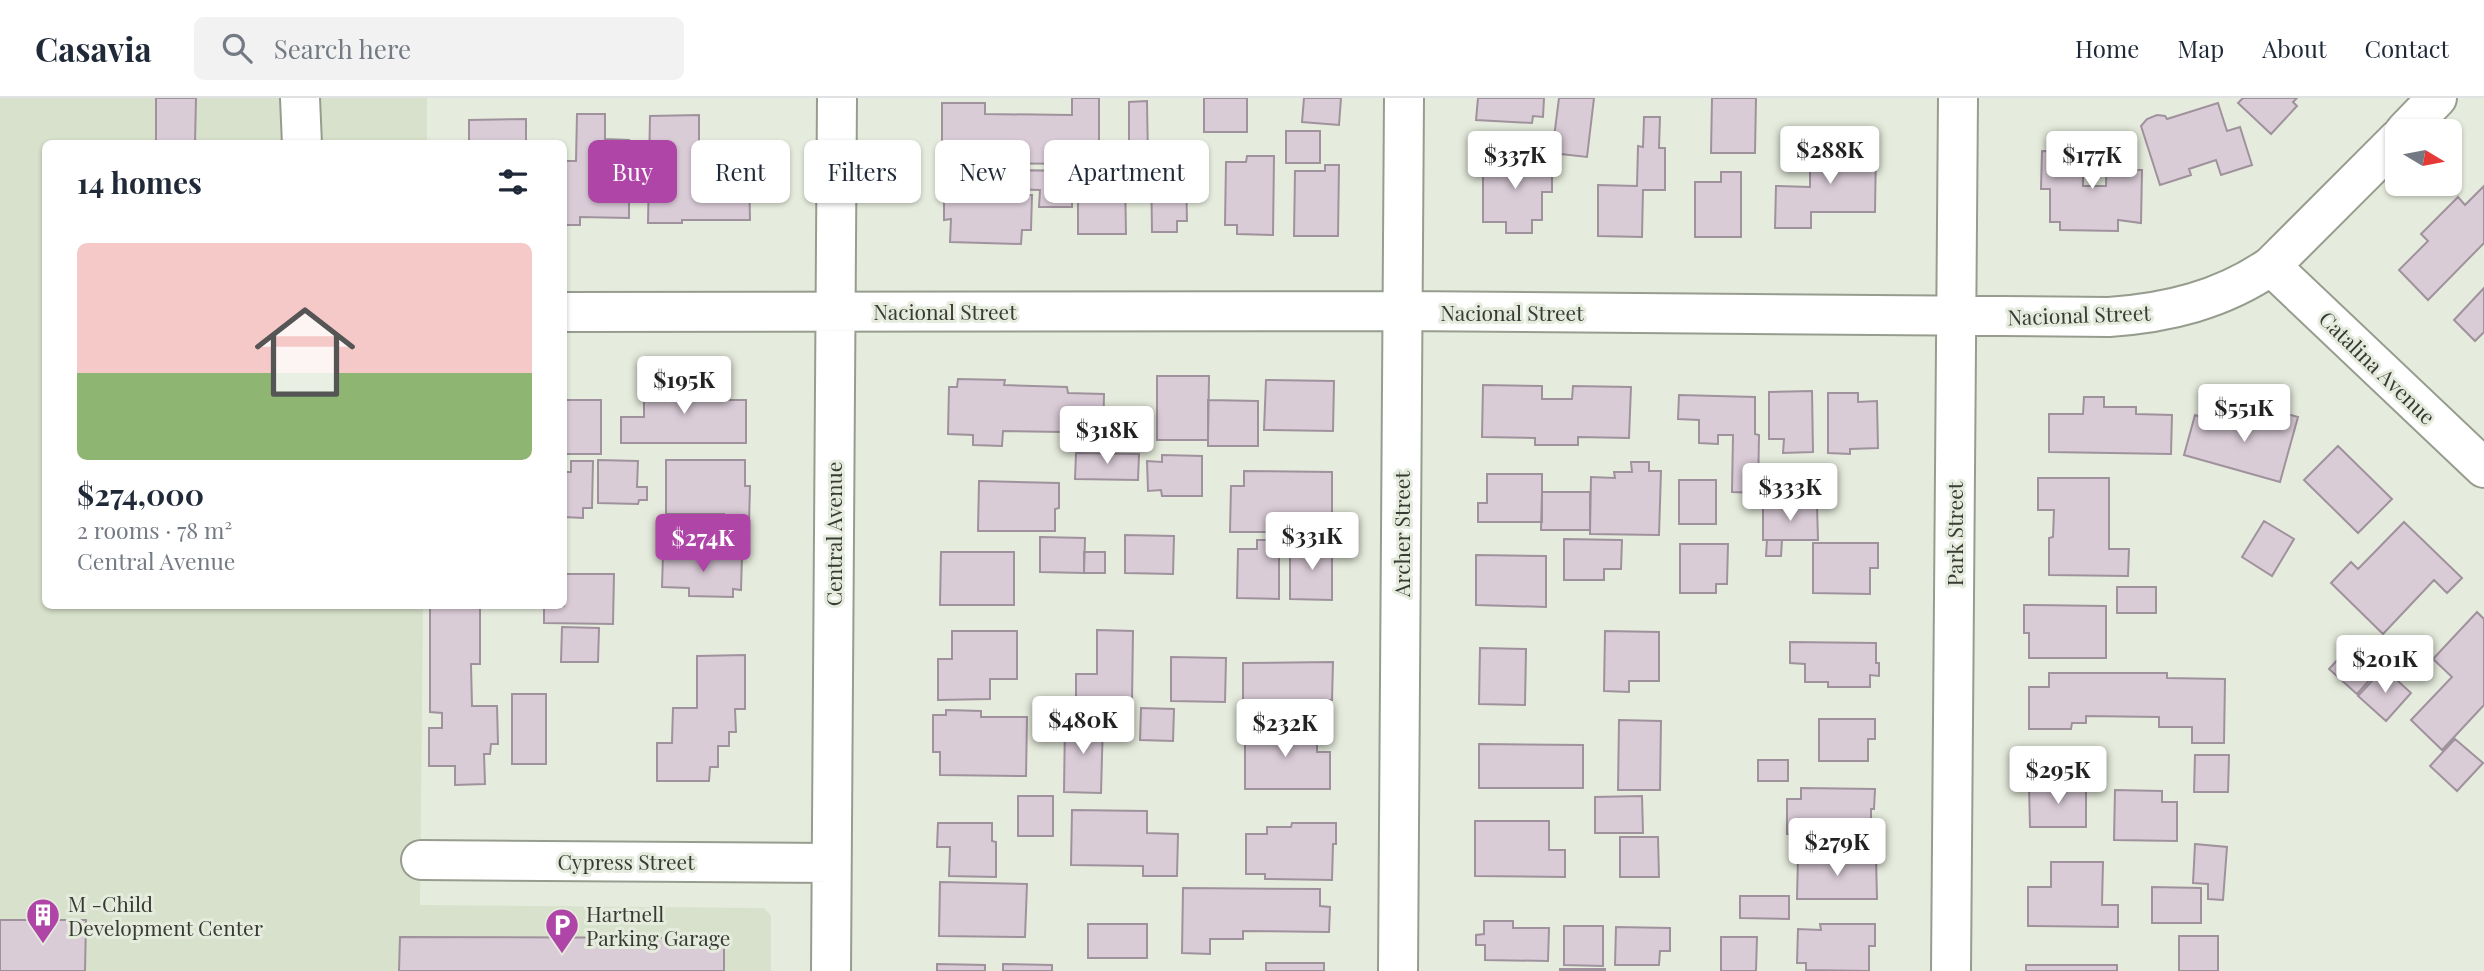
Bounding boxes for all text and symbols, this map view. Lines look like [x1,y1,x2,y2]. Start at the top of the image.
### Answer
search box [194,17,684,80]
text: Casavia [35,26,152,70]
icon: search [218,29,256,67]
text: Search here [274,31,411,66]
text: Home [2075,32,2139,64]
text: Map [2177,32,2224,64]
text: About [2262,32,2326,64]
text: Contact [2364,32,2449,64]
north arrow [2385,119,2462,196]
map controls [2385,119,2462,196]
pin: $288K [1781,126,1879,186]
pin: $337K [1466,132,1564,191]
pin: $177K [2043,132,2141,191]
text: $288K [1796,133,1864,164]
text: $337K [1484,138,1546,169]
text: $177K [2062,138,2122,169]
chip: Buy [588,140,677,203]
chip: Rent [691,140,790,203]
chip: Filters [804,140,921,203]
chip: New [935,140,1030,203]
chip: Apartment [1044,140,1209,203]
text: 14 homes [77,162,202,202]
icon: filters [494,163,532,201]
icon: home [242,289,368,415]
street label: Nacional Street [873,297,1017,325]
street label: Nacional Street [2007,297,2152,330]
street label: Nacional Street [1440,298,1584,326]
street label: Catalina Avenue [2314,304,2442,430]
pin: $195K [635,356,733,416]
text: $195K [653,363,715,394]
pin: $551K [2195,384,2293,444]
text: $551K [2214,391,2274,422]
pin: $318K [1058,406,1156,466]
text: $318K [1076,413,1138,444]
street label: Central Avenue [819,462,847,606]
pin: $333K [1741,464,1839,523]
text: $333K [1758,470,1822,501]
street label: Archer Street [1387,471,1415,598]
text: $274,000 [77,474,204,514]
street label: Park Street [1940,481,1968,586]
pin: $331K [1263,512,1361,572]
text: 2 rooms · 78 m² [77,514,232,545]
pin: $274K [654,514,752,574]
text: $331K [1282,519,1342,550]
text: $274K [671,521,735,552]
text: Central Avenue [77,545,235,576]
pin: $201K [2336,636,2434,695]
text: $201K [2352,642,2418,673]
pin: $480K [1034,696,1132,756]
pin: $232K [1236,700,1334,759]
text: $480K [1048,703,1118,734]
text: $232K [1253,706,1317,737]
pin: $295K [2009,746,2107,806]
text: $295K [2026,753,2090,784]
pin: $279K [1788,818,1886,878]
text: $279K [1805,825,1869,856]
street label: Cypress Street [557,847,695,875]
place label: M -Child Development Center [68,889,264,941]
building icon: M -Child Development Center [24,896,62,945]
place label: Hartnell Parking Garage [586,899,730,951]
parking icon: Hartnell Parking Garage [543,906,581,955]

